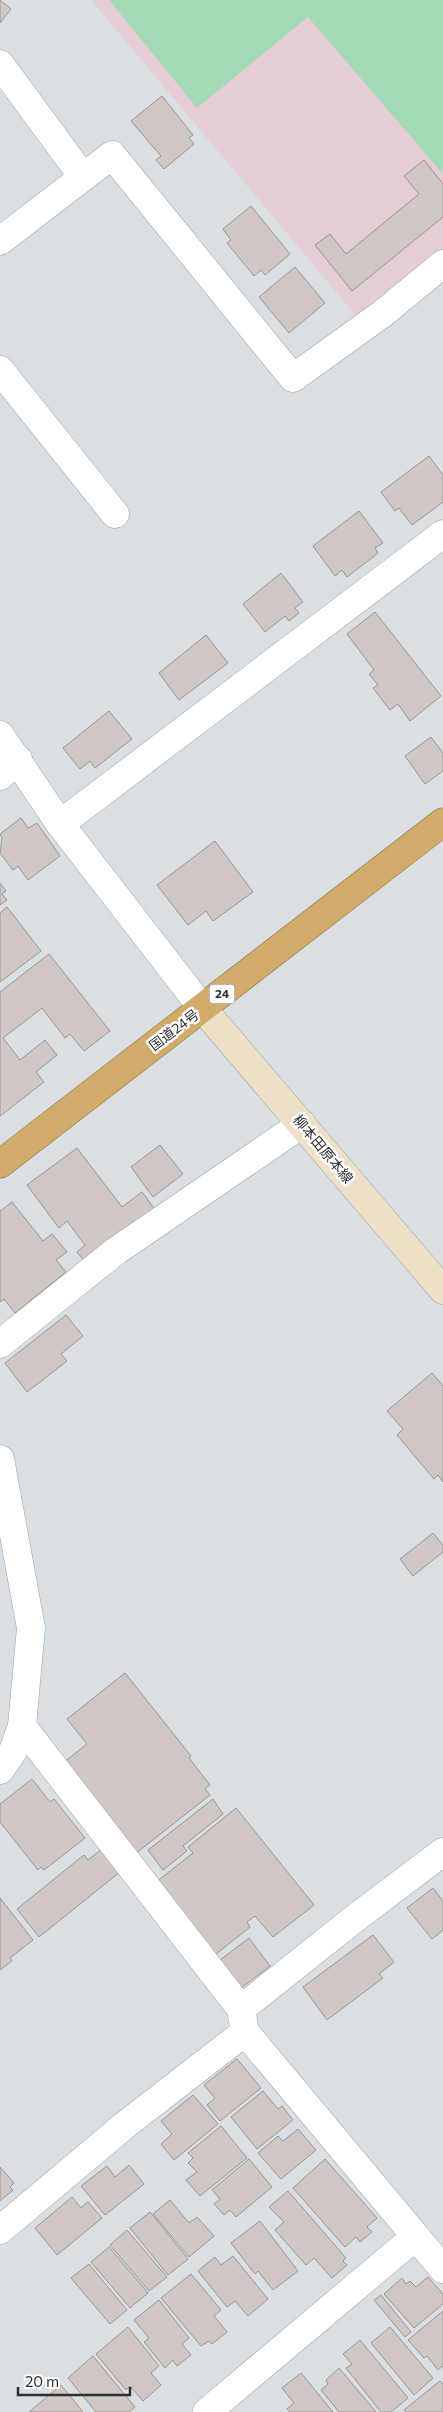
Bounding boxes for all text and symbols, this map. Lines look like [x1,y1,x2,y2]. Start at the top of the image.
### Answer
road number: 24 [210,984,234,1004]
street label: 国道24号 [145,1005,202,1054]
street label: 柳本田原本線 [290,1111,357,1186]
scale bar [18,2364,130,2396]
text: 20 m [25,2372,59,2390]

